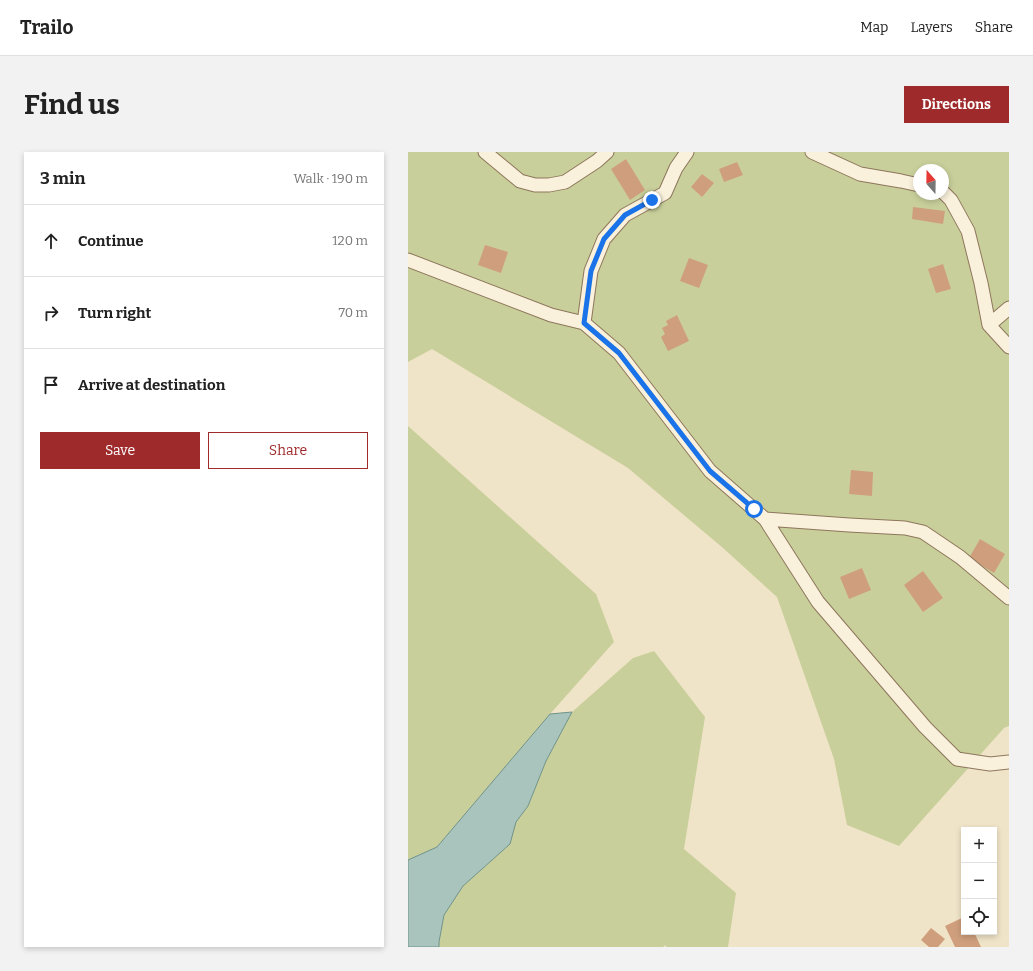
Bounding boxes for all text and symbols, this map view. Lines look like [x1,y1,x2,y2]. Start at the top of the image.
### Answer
text: Trailo [20,16,73,39]
text: Map [860,19,888,36]
text: Layers [910,19,953,36]
text: Share [975,19,1013,36]
button: Directions [904,86,1009,123]
text: Find us [24,88,120,121]
north arrow [913,164,949,200]
text: 3 min [40,168,85,189]
text: Walk · 190 m [293,171,368,186]
route end [643,191,661,209]
icon: ahead [40,230,62,252]
text: Continue [78,232,144,250]
text: 120 m [332,233,368,248]
icon: right [40,302,62,324]
text: Turn right [78,304,151,322]
text: 70 m [338,305,368,320]
icon: arrive [40,374,62,396]
text: Arrive at destination [78,376,225,394]
button: Save [40,432,200,469]
button: Share [208,432,368,469]
route start [745,500,763,518]
map controls [961,827,997,935]
button: + [961,827,997,863]
button: − [961,863,997,899]
button: locate [961,899,997,935]

